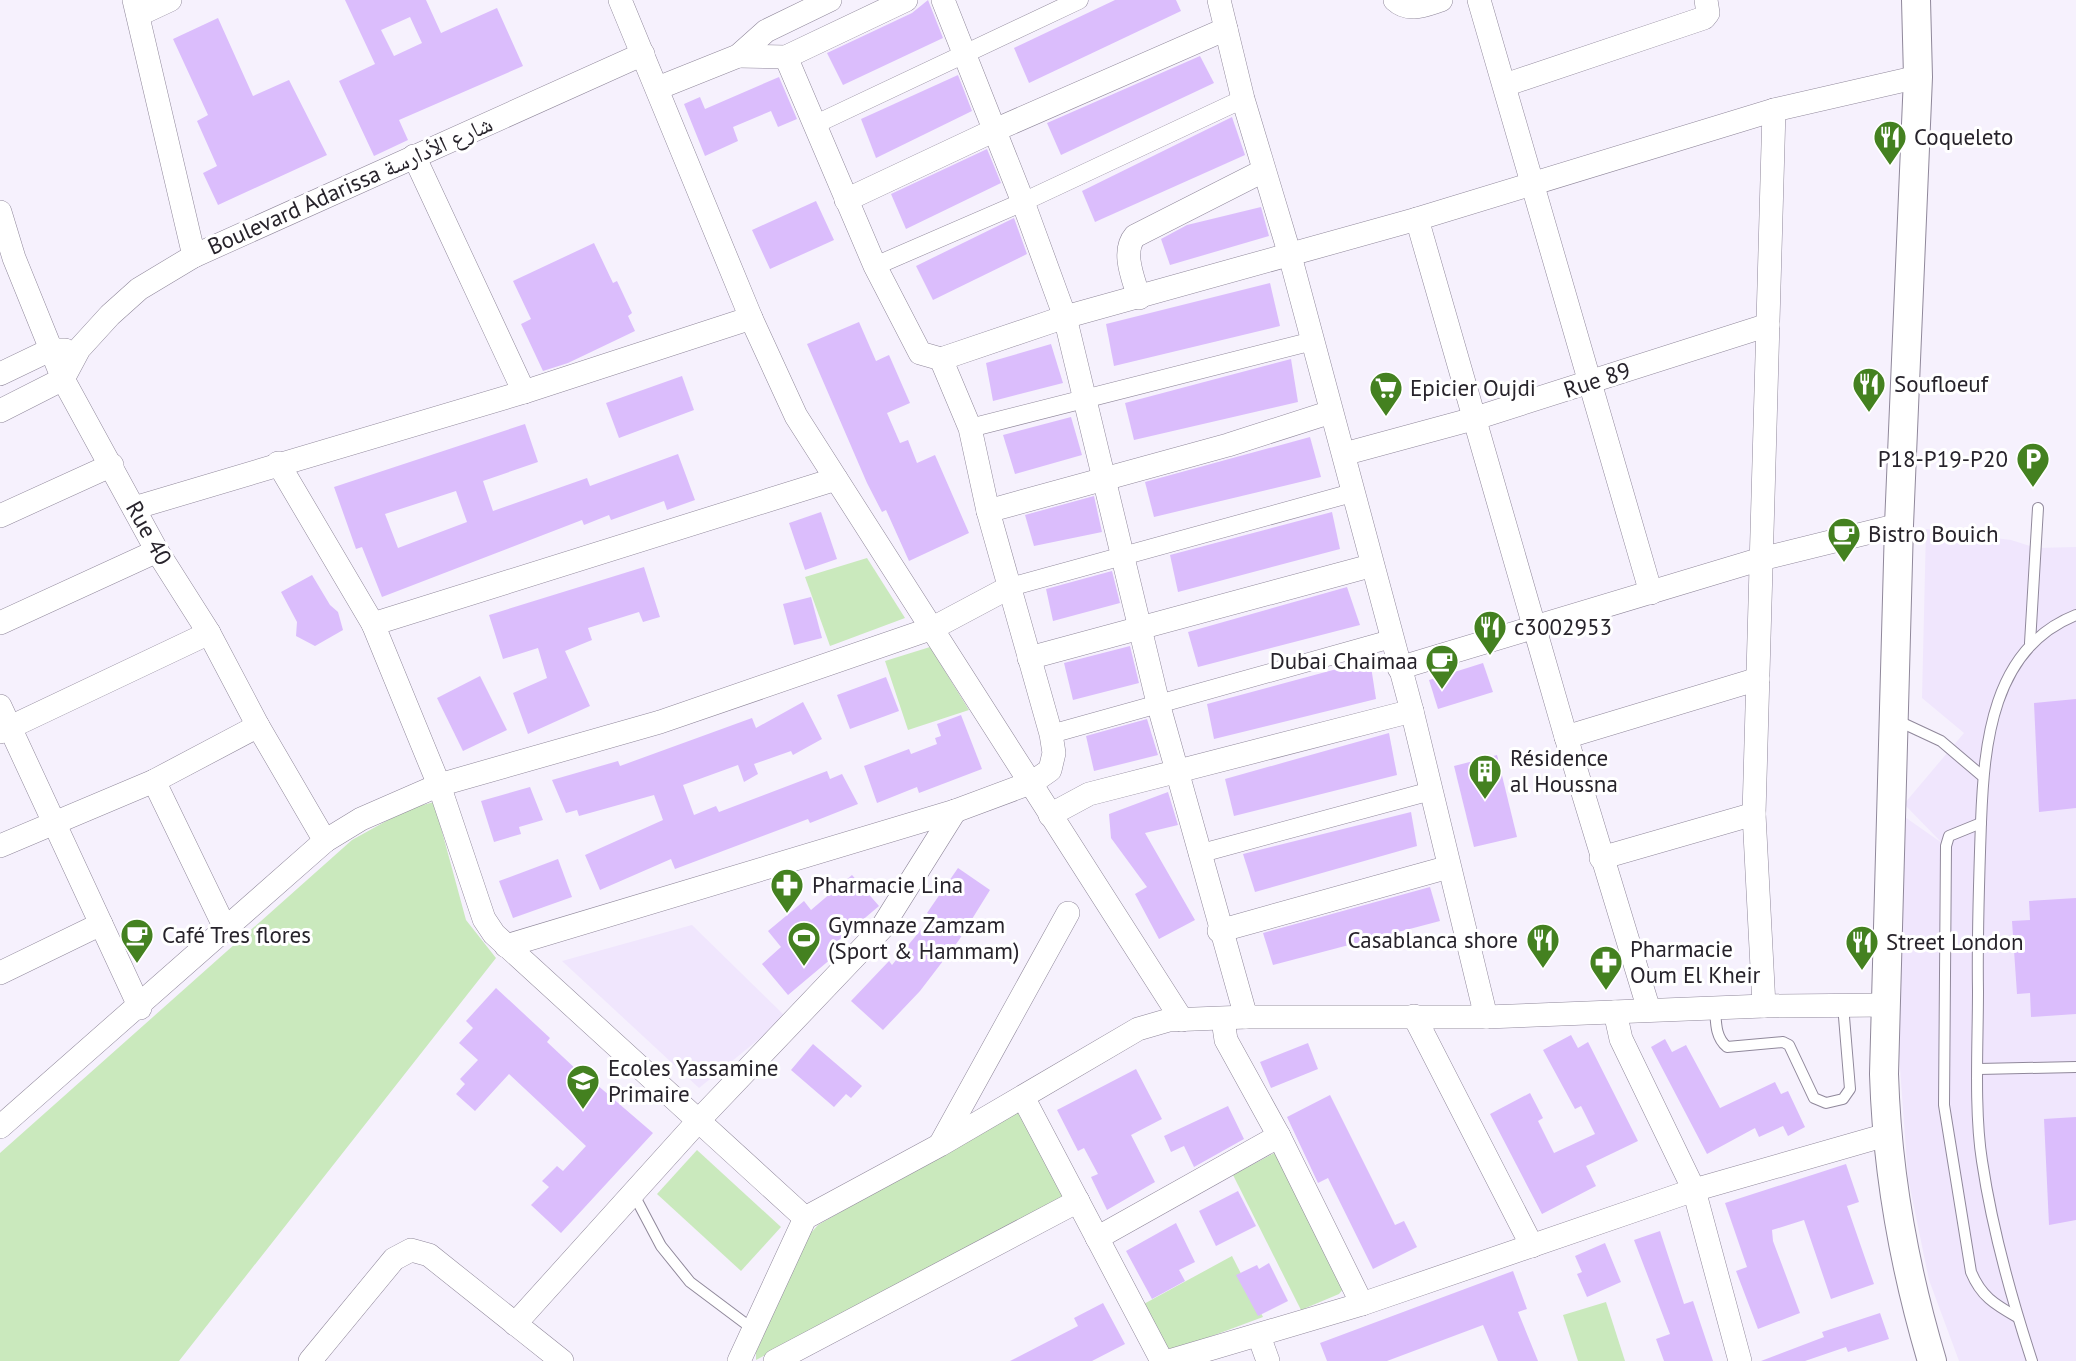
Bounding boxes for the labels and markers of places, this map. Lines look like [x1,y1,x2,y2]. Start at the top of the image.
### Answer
restaurant icon: Coqueleto [1871,118,1909,167]
place label: Coqueleto [1914,122,2013,151]
restaurant icon: Soufloeuf [1850,365,1888,414]
supermarket icon: Epicier Oujdi [1367,369,1405,418]
place label: Soufloeuf [1894,369,1990,398]
place label: Epicier Oujdi [1410,373,1536,402]
parking icon: P18-P19-P20 [2014,440,2052,489]
place label: P18-P19-P20 [1878,444,2008,473]
cafe icon: Bistro Bouich [1825,515,1863,564]
place label: Bistro Bouich [1868,519,1999,548]
restaurant icon: c3002953 [1471,608,1509,657]
place label: c3002953 [1514,612,1612,641]
cafe icon: Dubai Chaimaa [1423,642,1461,691]
place label: Dubai Chaimaa [1270,646,1418,675]
place label: Résidence al Houssna [1510,743,1618,798]
building icon: Résidence al Houssna [1466,752,1504,801]
pharmacy icon: Pharmacie Lina [768,866,806,915]
place label: Pharmacie Lina [812,870,963,899]
place label: Gymnaze Zamzam (Sport & Hammam) [828,910,1019,965]
cafe icon: Café Tres flores [118,916,156,965]
sports icon: Gymnaze Zamzam (Sport & Hammam) [785,919,823,968]
place label: Café Tres flores [162,920,311,949]
restaurant icon: Casablanca shore [1524,921,1562,970]
restaurant icon: Street London [1843,923,1881,972]
place label: Casablanca shore [1348,925,1518,954]
place label: Street London [1886,927,2024,956]
place label: Pharmacie Oum El Kheir [1630,934,1761,989]
pharmacy icon: Pharmacie Oum El Kheir [1587,943,1625,992]
place label: Ecoles Yassamine Primaire [608,1053,779,1108]
school or university icon: Ecoles Yassamine Primaire [564,1062,602,1111]

